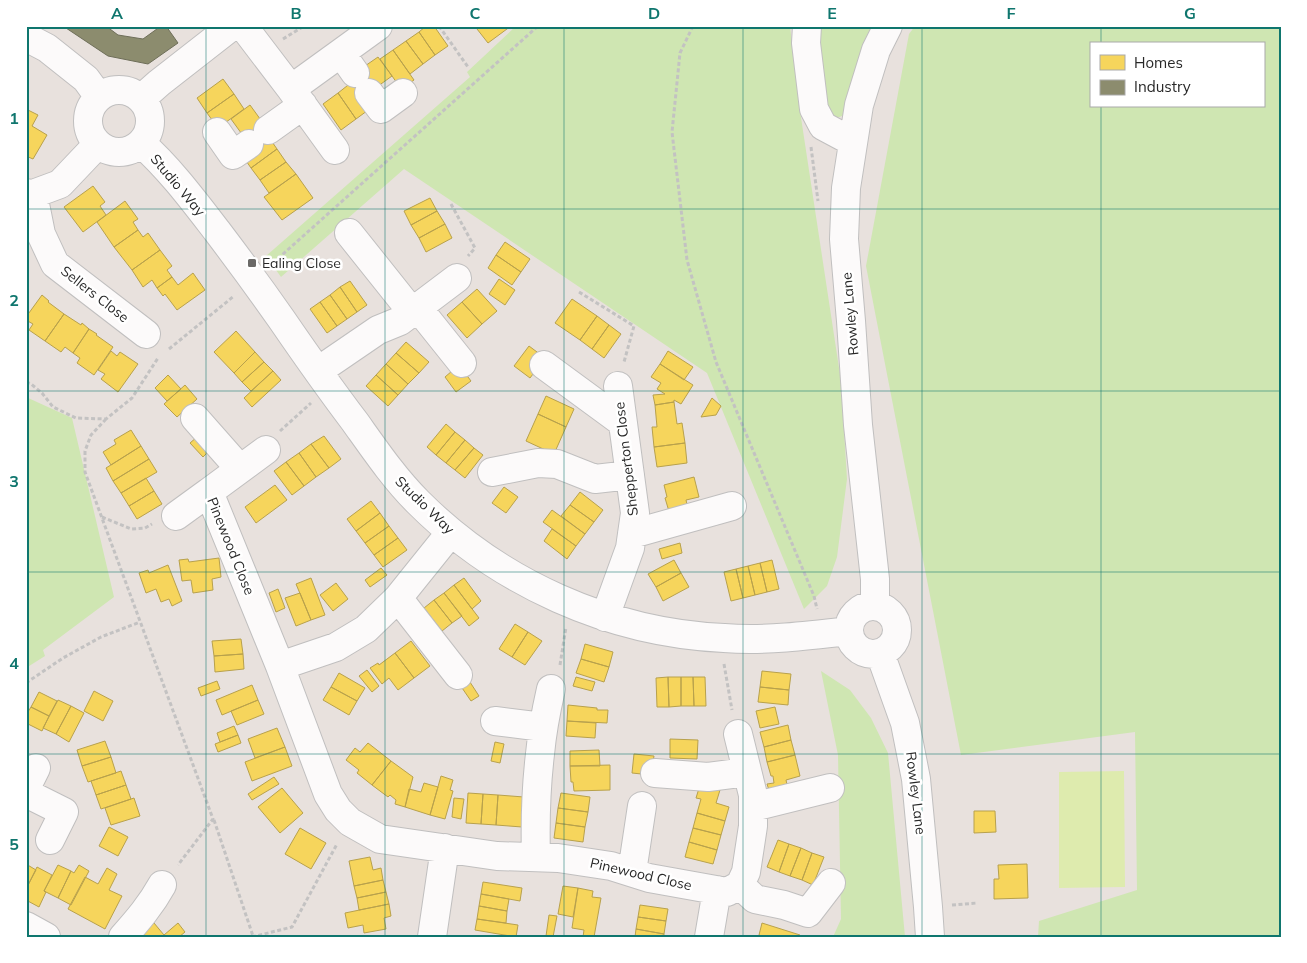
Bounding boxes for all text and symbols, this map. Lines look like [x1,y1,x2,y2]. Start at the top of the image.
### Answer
text: A [111,3,123,23]
text: B [290,3,302,23]
text: C [470,3,481,23]
text: D [648,3,660,23]
text: E [827,3,837,23]
text: F [1006,3,1016,23]
text: G [1184,3,1196,23]
legend [1090,42,1264,108]
text: Homes [1134,53,1183,72]
text: Industry [1134,77,1191,96]
text: 1 [9,108,19,128]
street label: Studio Way [147,150,210,220]
place label: Ealing Close [262,254,341,272]
marker: Ealing Close [246,257,258,269]
street label: Sellers Close [57,262,133,326]
street label: Rowley Lane [837,272,863,356]
text: 2 [9,290,19,310]
street label: Shepperton Close [610,401,642,517]
text: 3 [9,471,19,491]
street label: Studio Way [392,472,459,538]
street label: Pinewood Close [203,495,259,597]
text: 4 [9,653,19,673]
street label: Rowley Lane [902,751,930,835]
text: 5 [9,834,19,854]
street label: Pinewood Close [588,854,694,894]

